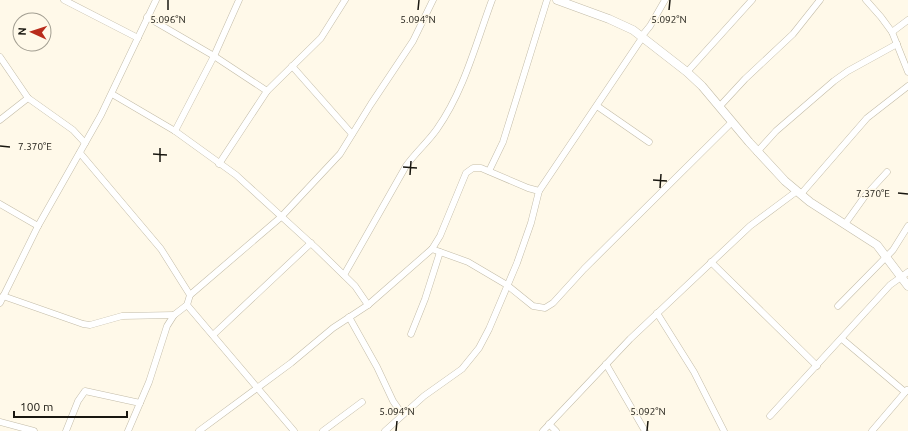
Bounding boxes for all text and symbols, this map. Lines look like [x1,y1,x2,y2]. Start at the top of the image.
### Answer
north arrow [12,12,52,52]
text: 5.096°N [150,14,186,25]
text: 5.094°N [400,14,436,25]
text: 5.092°N [651,14,687,25]
text: N [16,27,28,36]
text: 7.370°E [18,141,52,152]
text: 7.370°E [856,188,890,199]
scale bar [14,393,127,419]
text: 100 m [20,400,53,413]
text: 5.094°N [379,406,415,417]
text: 5.092°N [630,406,666,417]

